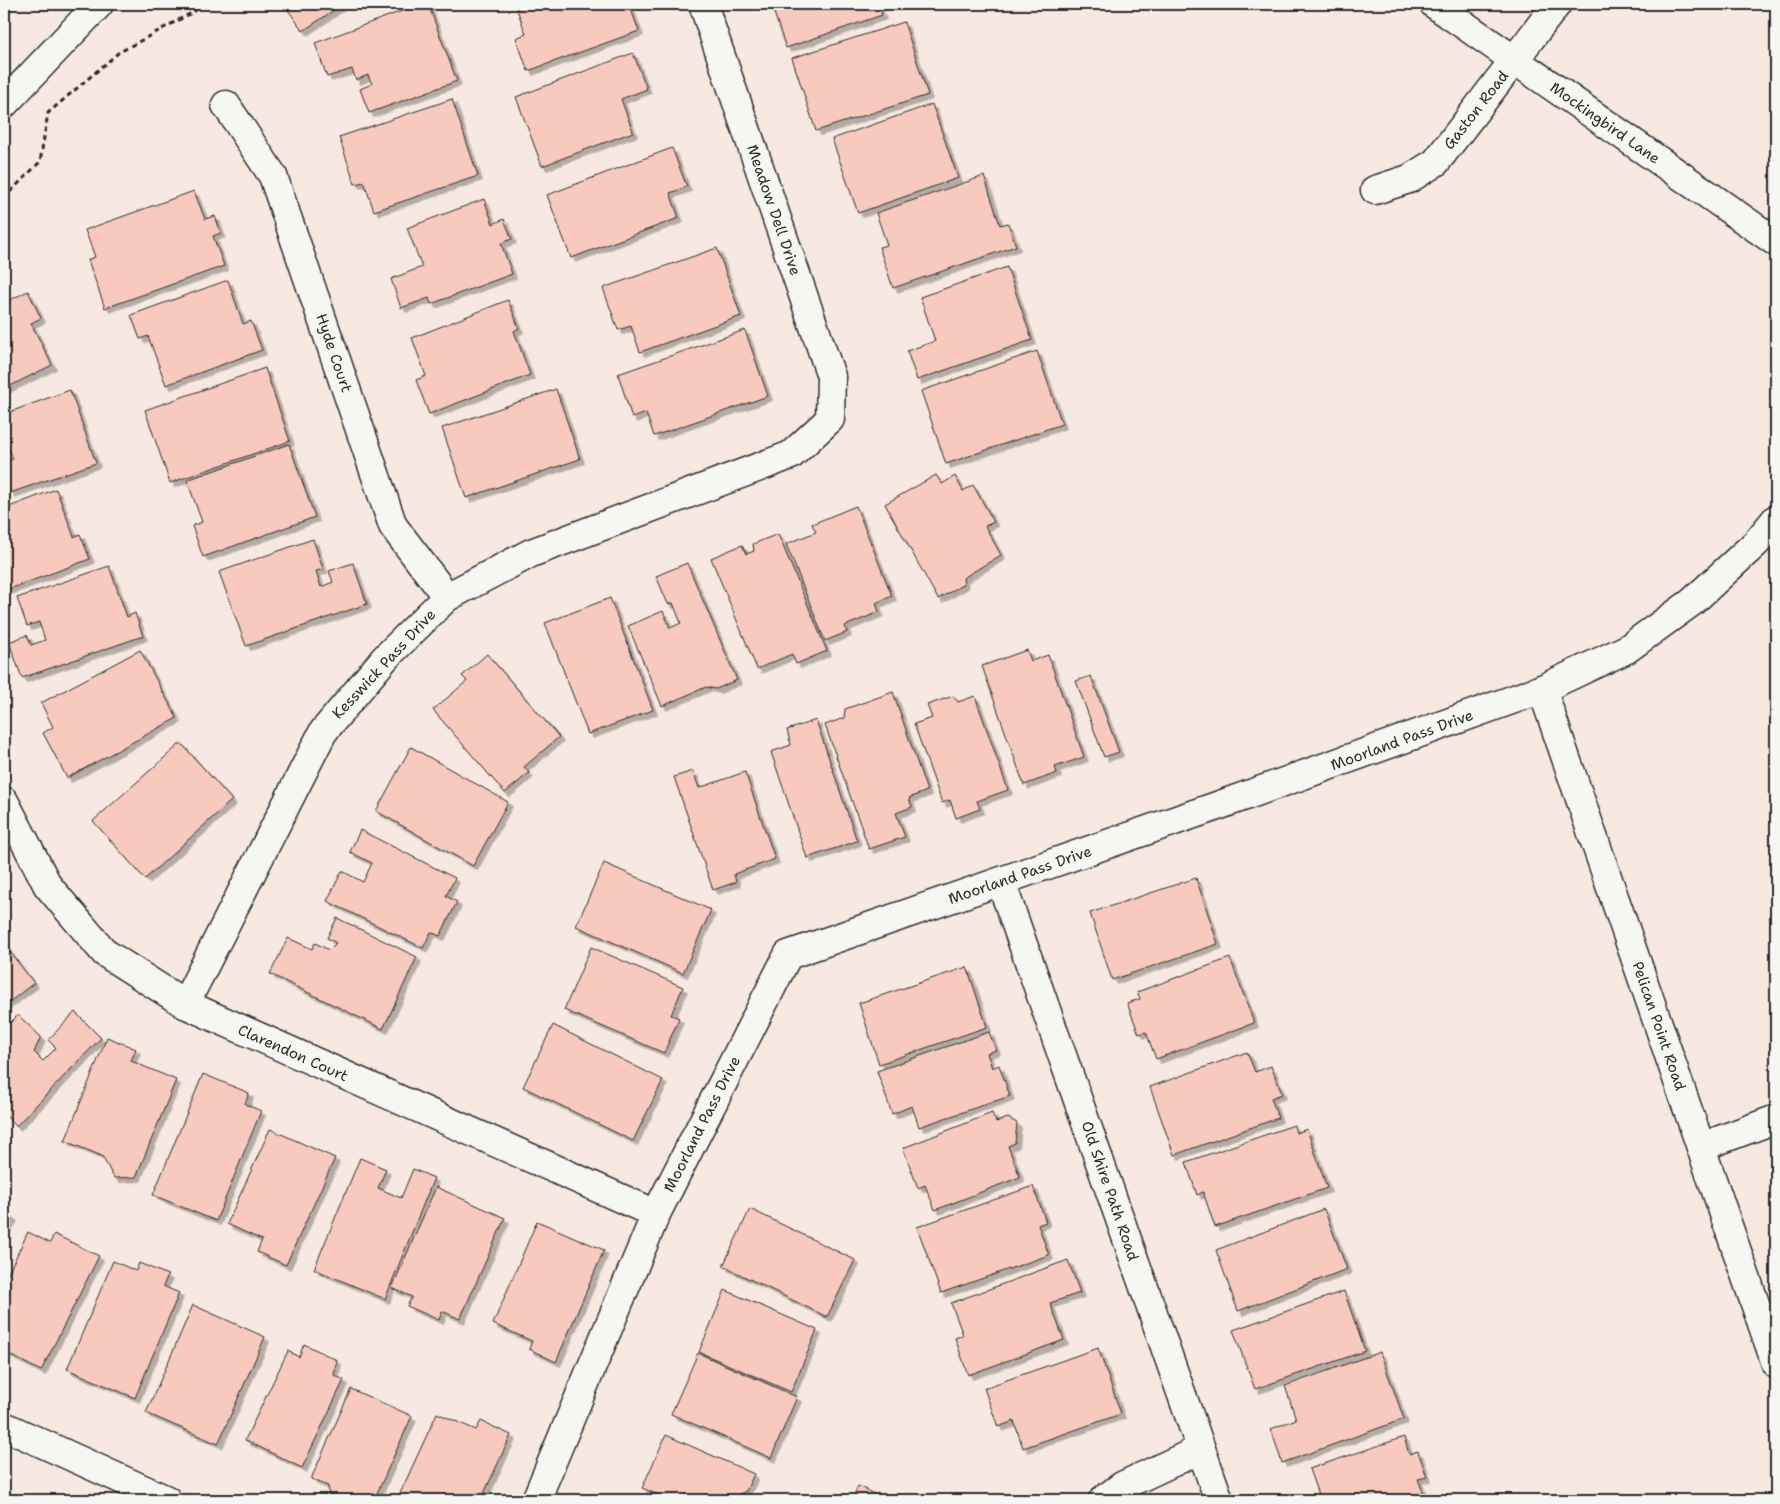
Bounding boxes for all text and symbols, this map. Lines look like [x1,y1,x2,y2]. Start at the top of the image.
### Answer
street label: Gaston Road [1439,66,1513,154]
street label: Mockingbird Lane [1546,78,1664,168]
street label: Meadow Dell Drive [742,142,806,278]
street label: Hyde Court [311,311,357,395]
street label: Kesswick Pass Drive [328,605,440,723]
street label: Moorland Pass Drive [1328,705,1476,775]
street label: Moorland Pass Drive [946,841,1094,909]
street label: Pelican Point Road [1628,959,1691,1094]
street label: Clarendon Court [235,1020,351,1086]
street label: Moorland Pass Drive [659,1053,745,1195]
street label: Old Shire Path Road [1077,1118,1144,1264]

